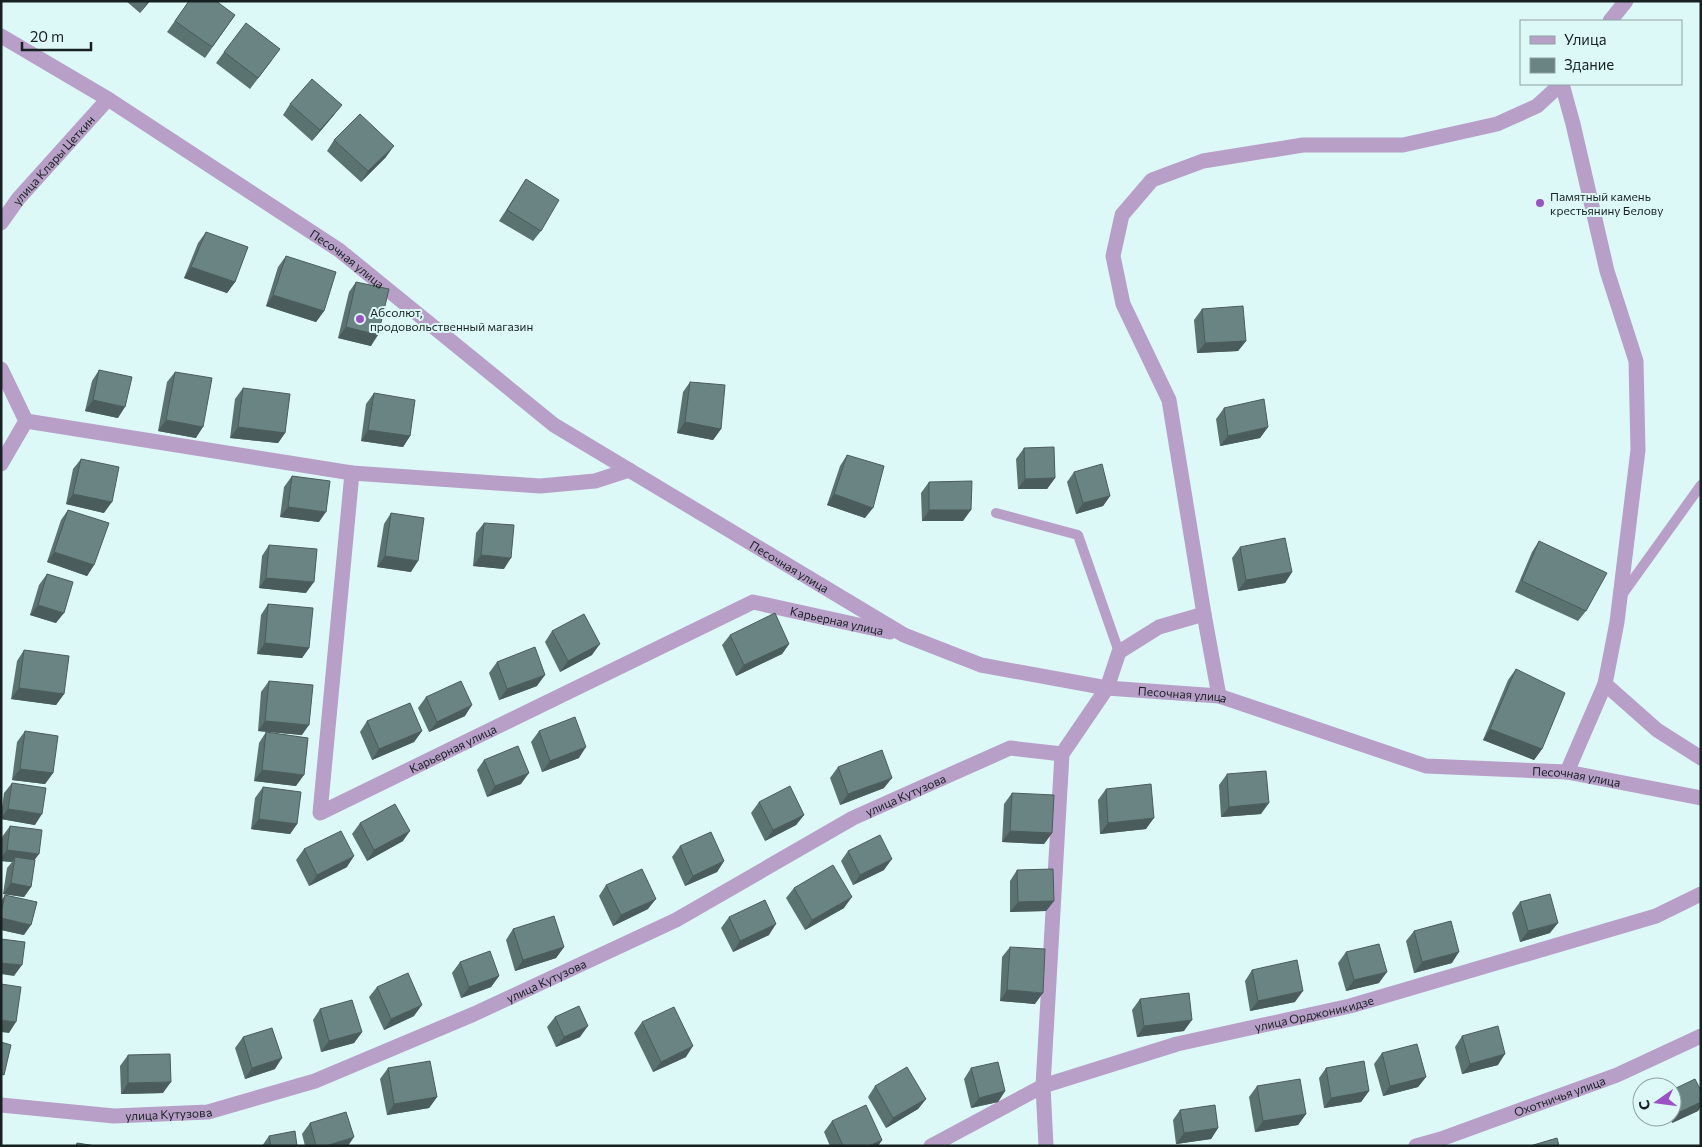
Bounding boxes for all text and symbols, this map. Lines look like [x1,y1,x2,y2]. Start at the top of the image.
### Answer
scale bar [22,20,91,52]
legend [1520,20,1682,85]
text: 20 m [30,27,64,45]
text: Улица [1564,30,1606,48]
text: Здание [1564,55,1614,73]
street label: улица Клары Цеткин [9,112,97,207]
place label: Памятный камень крестьянину Белову [1550,189,1663,217]
marker: Памятный камень крестьянину Белову [1534,197,1546,209]
street label: Песочная улица [308,226,387,291]
place label: Абсолют, продовольственный магазин [370,305,533,333]
marker: Абсолют, продовольственный магазин [354,313,366,325]
street label: Песочная улица [748,537,831,595]
street label: Карьерная улица [789,603,885,637]
street label: Песочная улица [1137,683,1229,705]
street label: Карьерная улица [407,721,499,776]
street label: Песочная улица [1532,764,1622,789]
street label: улица Кутузова [863,771,948,819]
street label: улица Кутузова [504,956,588,1005]
street label: улица Орджоникидзе [1253,992,1375,1034]
street label: Охотничья улица [1512,1073,1607,1119]
north arrow [1632,1077,1682,1127]
text: С [1634,1099,1653,1112]
street label: улица Кутузова [125,1104,213,1123]

